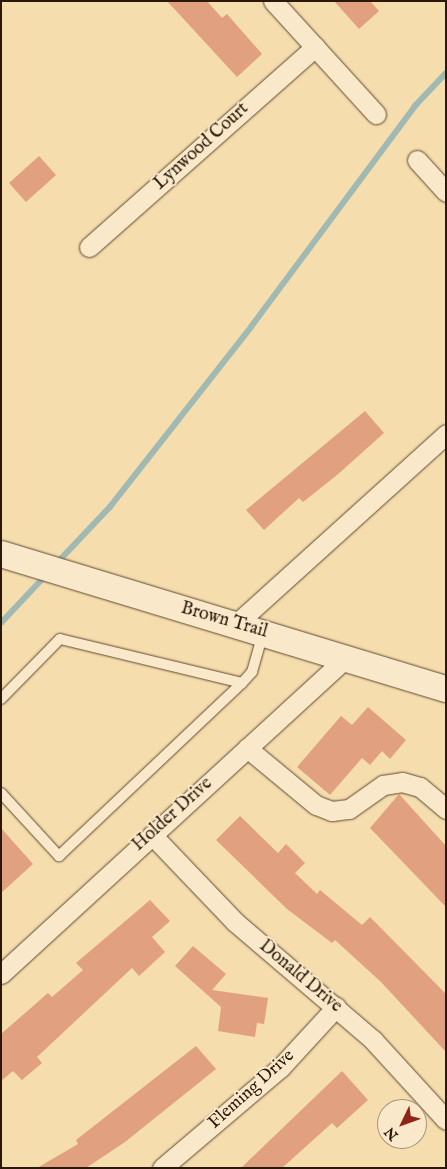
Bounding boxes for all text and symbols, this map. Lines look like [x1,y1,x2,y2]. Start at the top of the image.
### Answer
street label: Lynwood Court [150,99,254,195]
street label: Brown Trail [178,598,270,644]
street label: Holder Drive [129,774,217,856]
street label: Donald Drive [254,936,346,1018]
street label: Fleming Drive [204,1046,300,1134]
north arrow [377,1099,427,1149]
text: N [381,1123,402,1144]

